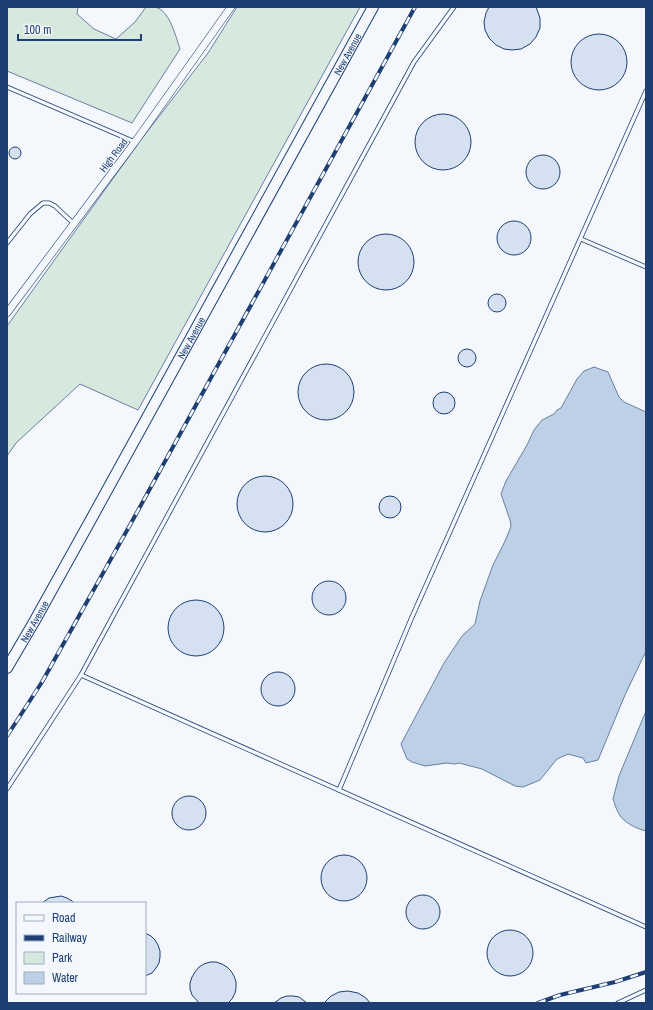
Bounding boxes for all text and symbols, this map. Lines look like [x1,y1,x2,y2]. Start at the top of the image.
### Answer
scale bar [18,16,141,42]
text: 100 m [24,22,51,38]
street label: New Avenue [331,31,365,77]
street label: High Road [96,136,130,175]
street label: New Avenue [175,314,208,361]
street label: New Avenue [18,598,52,645]
legend [16,902,146,994]
text: Road [52,910,76,926]
text: Railway [52,930,87,946]
text: Park [52,950,72,966]
text: Water [52,970,79,986]

